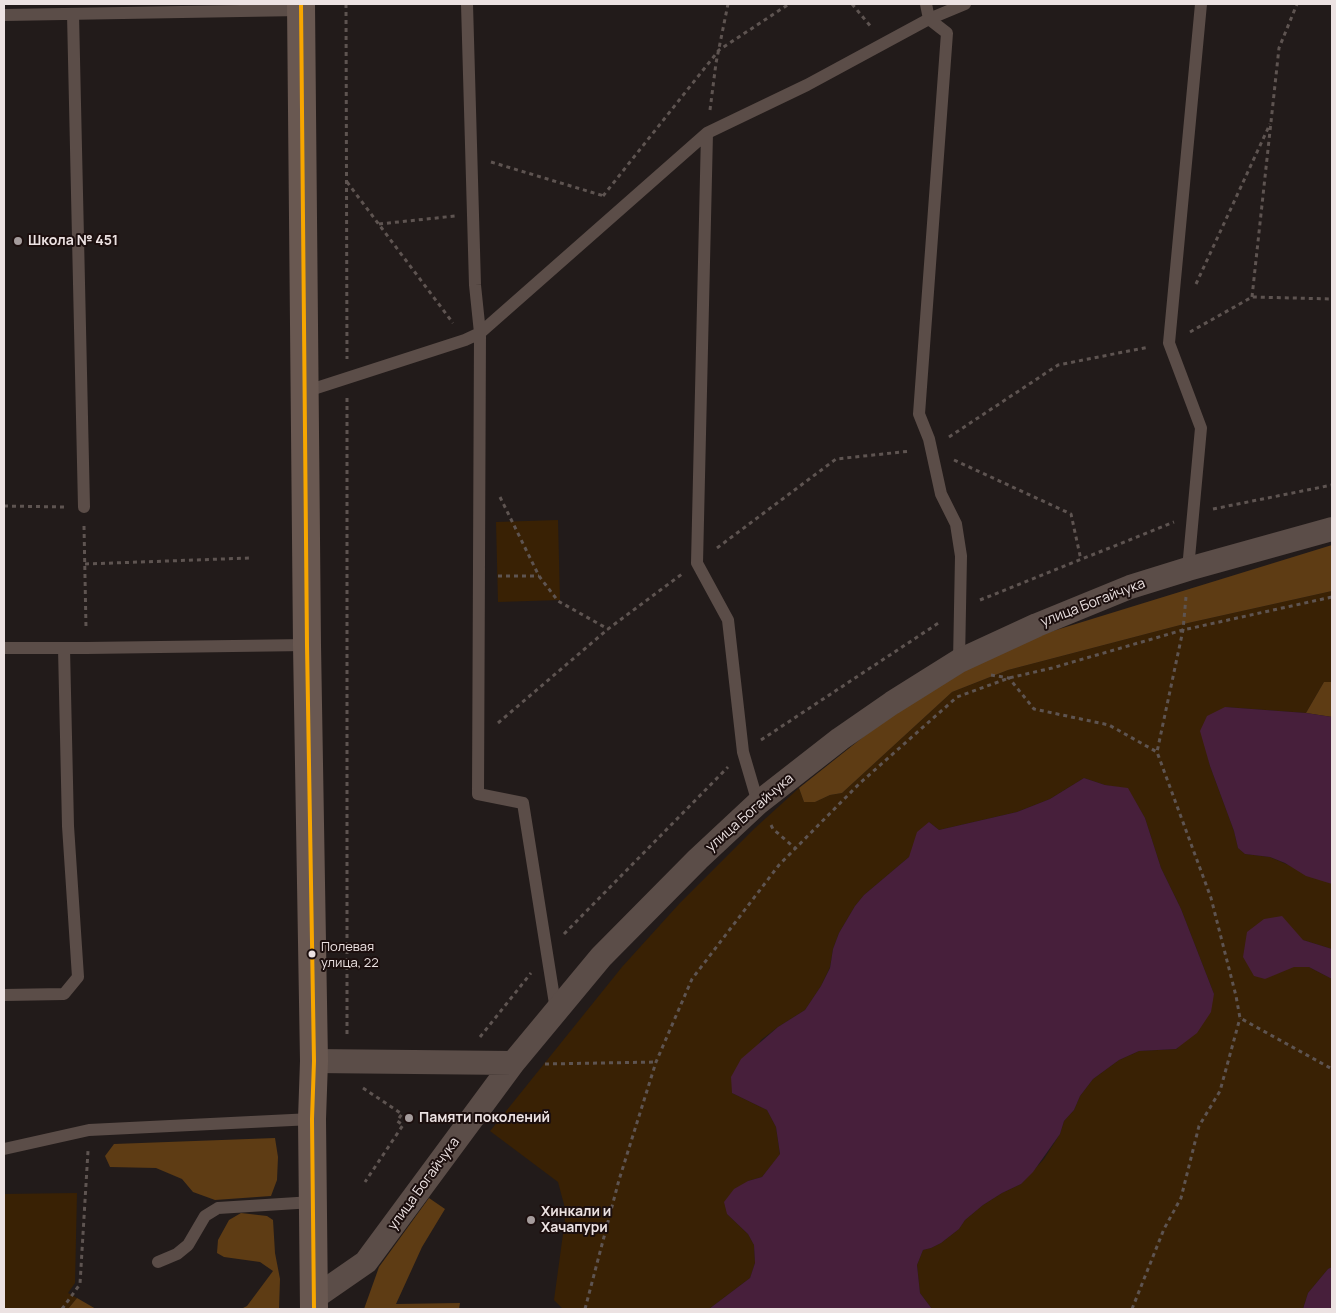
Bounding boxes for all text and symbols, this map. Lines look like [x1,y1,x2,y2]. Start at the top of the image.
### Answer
place label: Школа № 451 [28,233,118,249]
marker: Школа № 451 [12,235,24,247]
street label: улица Богайчука [1038,575,1148,631]
street label: улица Богайчука [703,770,797,856]
place label: Полевая улица, 22 [321,939,379,970]
marker: Полевая улица, 22 [307,949,317,959]
place label: Памяти поколений [419,1110,550,1126]
marker: Памяти поколений [403,1112,415,1124]
street label: улица Богайчука [385,1134,463,1234]
place label: Хинкали и Хачапури [541,1204,611,1236]
marker: Хинкали и Хачапури [525,1214,537,1226]

